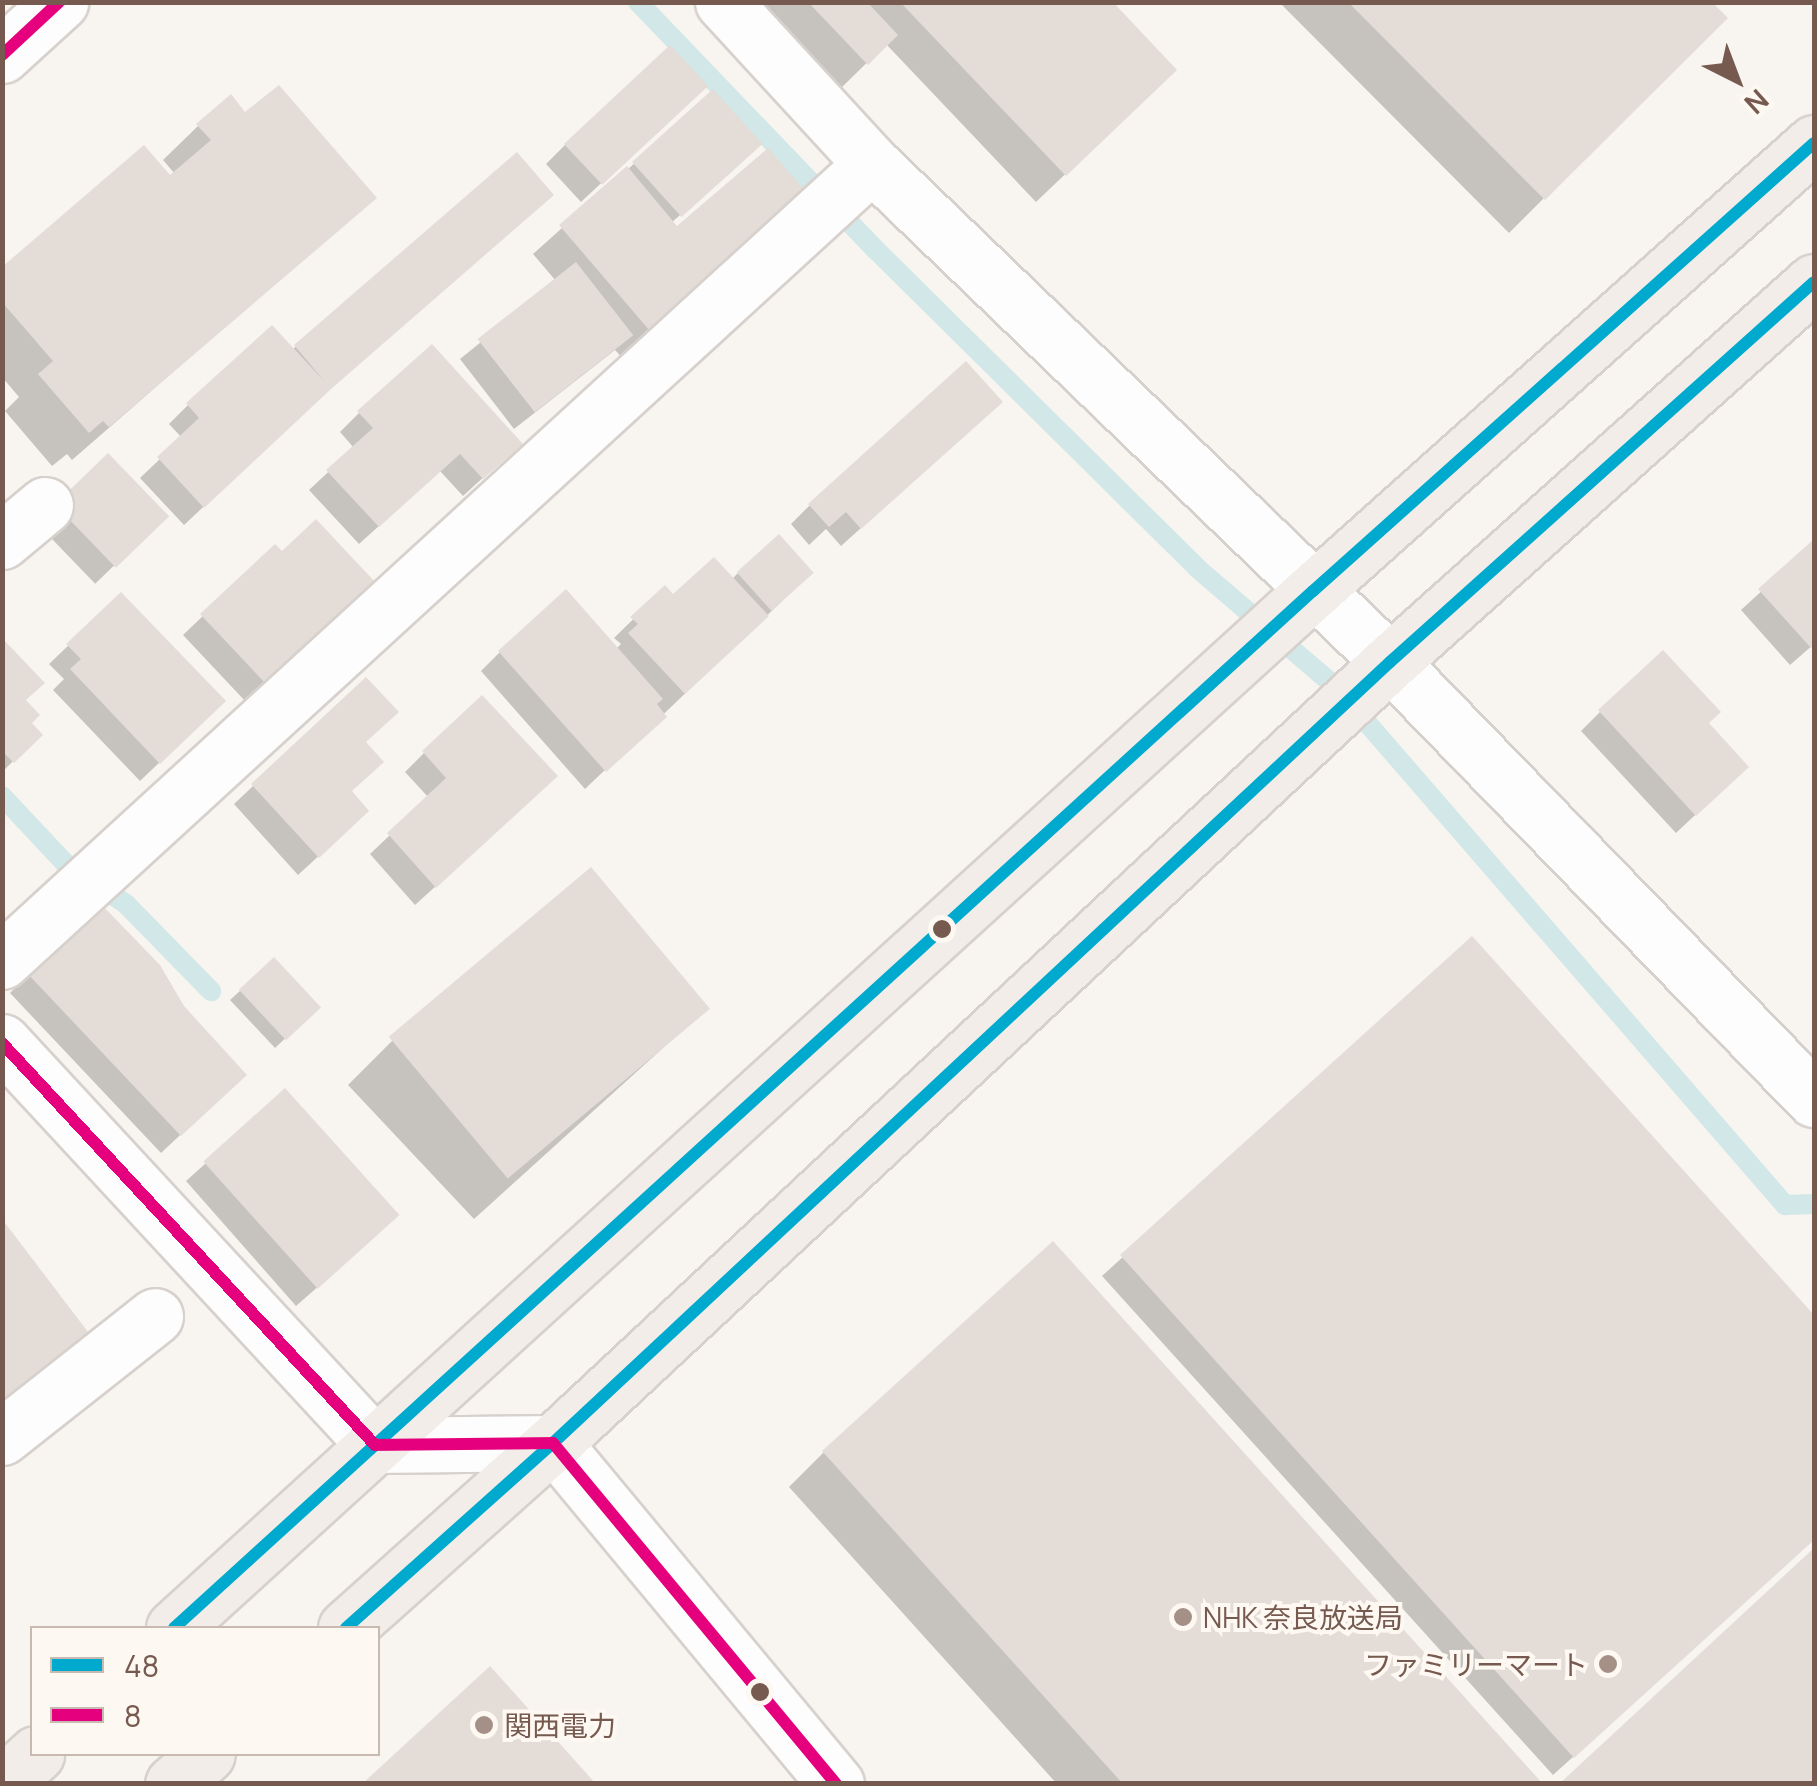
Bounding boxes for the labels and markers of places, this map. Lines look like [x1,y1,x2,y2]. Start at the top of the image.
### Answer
unlabelled marker [932,919,952,939]
place label: NHK 奈良放送局 [1203,1600,1404,1634]
marker: NHK 奈良放送局 [1172,1606,1194,1628]
place label: ファミリーマート [1364,1647,1588,1681]
marker: ファミリーマート [1597,1653,1619,1675]
unlabelled marker [750,1682,770,1702]
place label: 関西電力 [504,1708,616,1742]
marker: 関西電力 [473,1714,495,1736]

